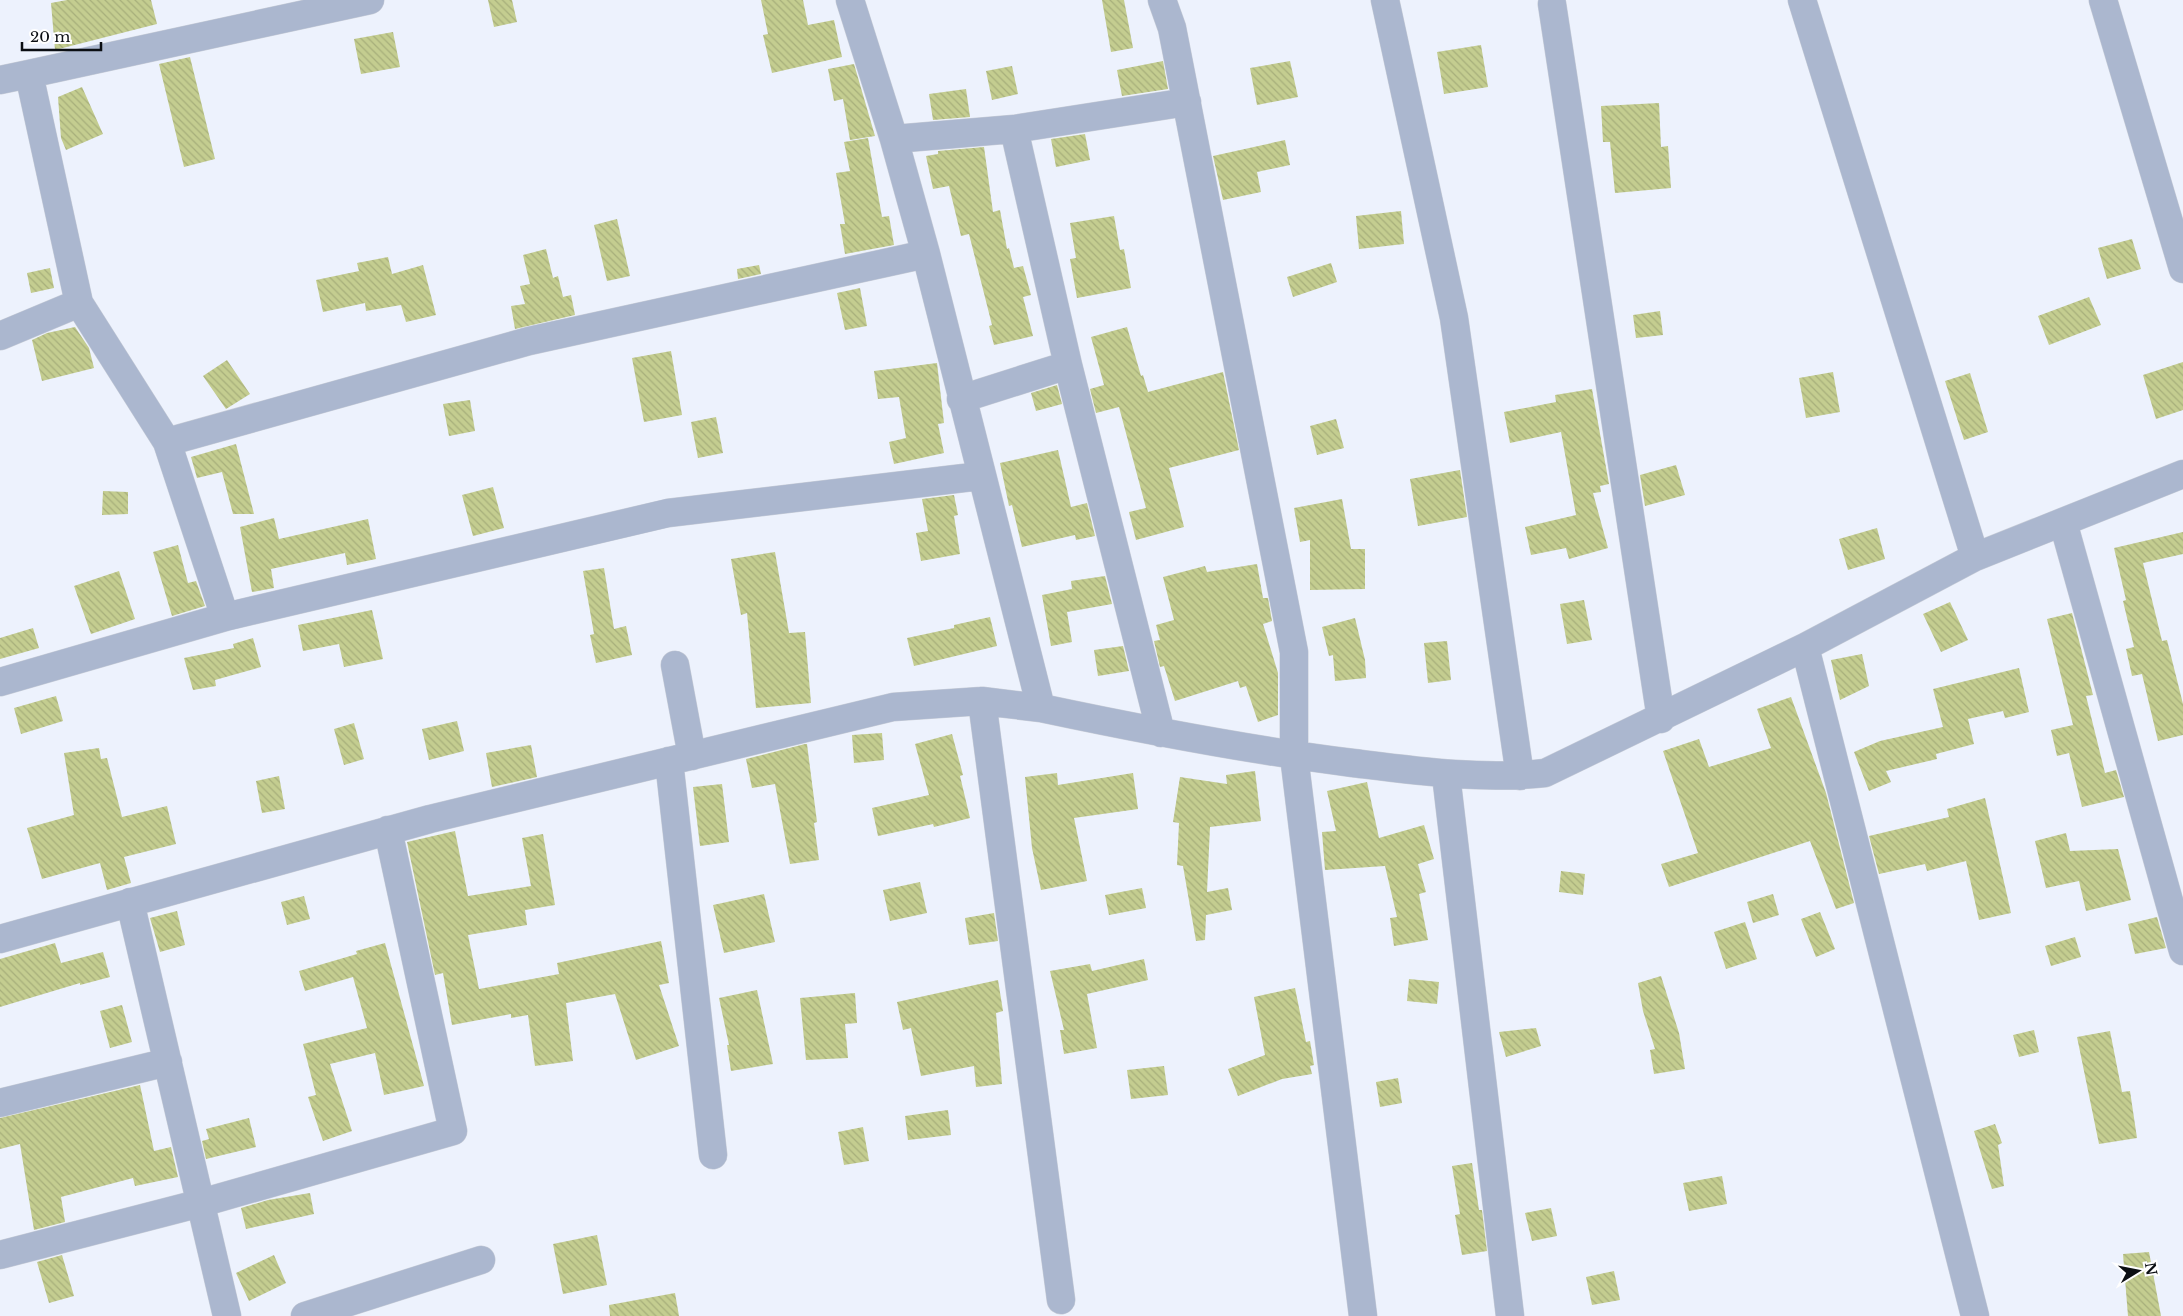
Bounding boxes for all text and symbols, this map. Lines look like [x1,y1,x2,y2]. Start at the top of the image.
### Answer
scale bar [22,20,101,52]
text: 20 m [30,27,70,46]
north arrow [2113,1246,2163,1296]
text: N [2141,1261,2161,1277]

